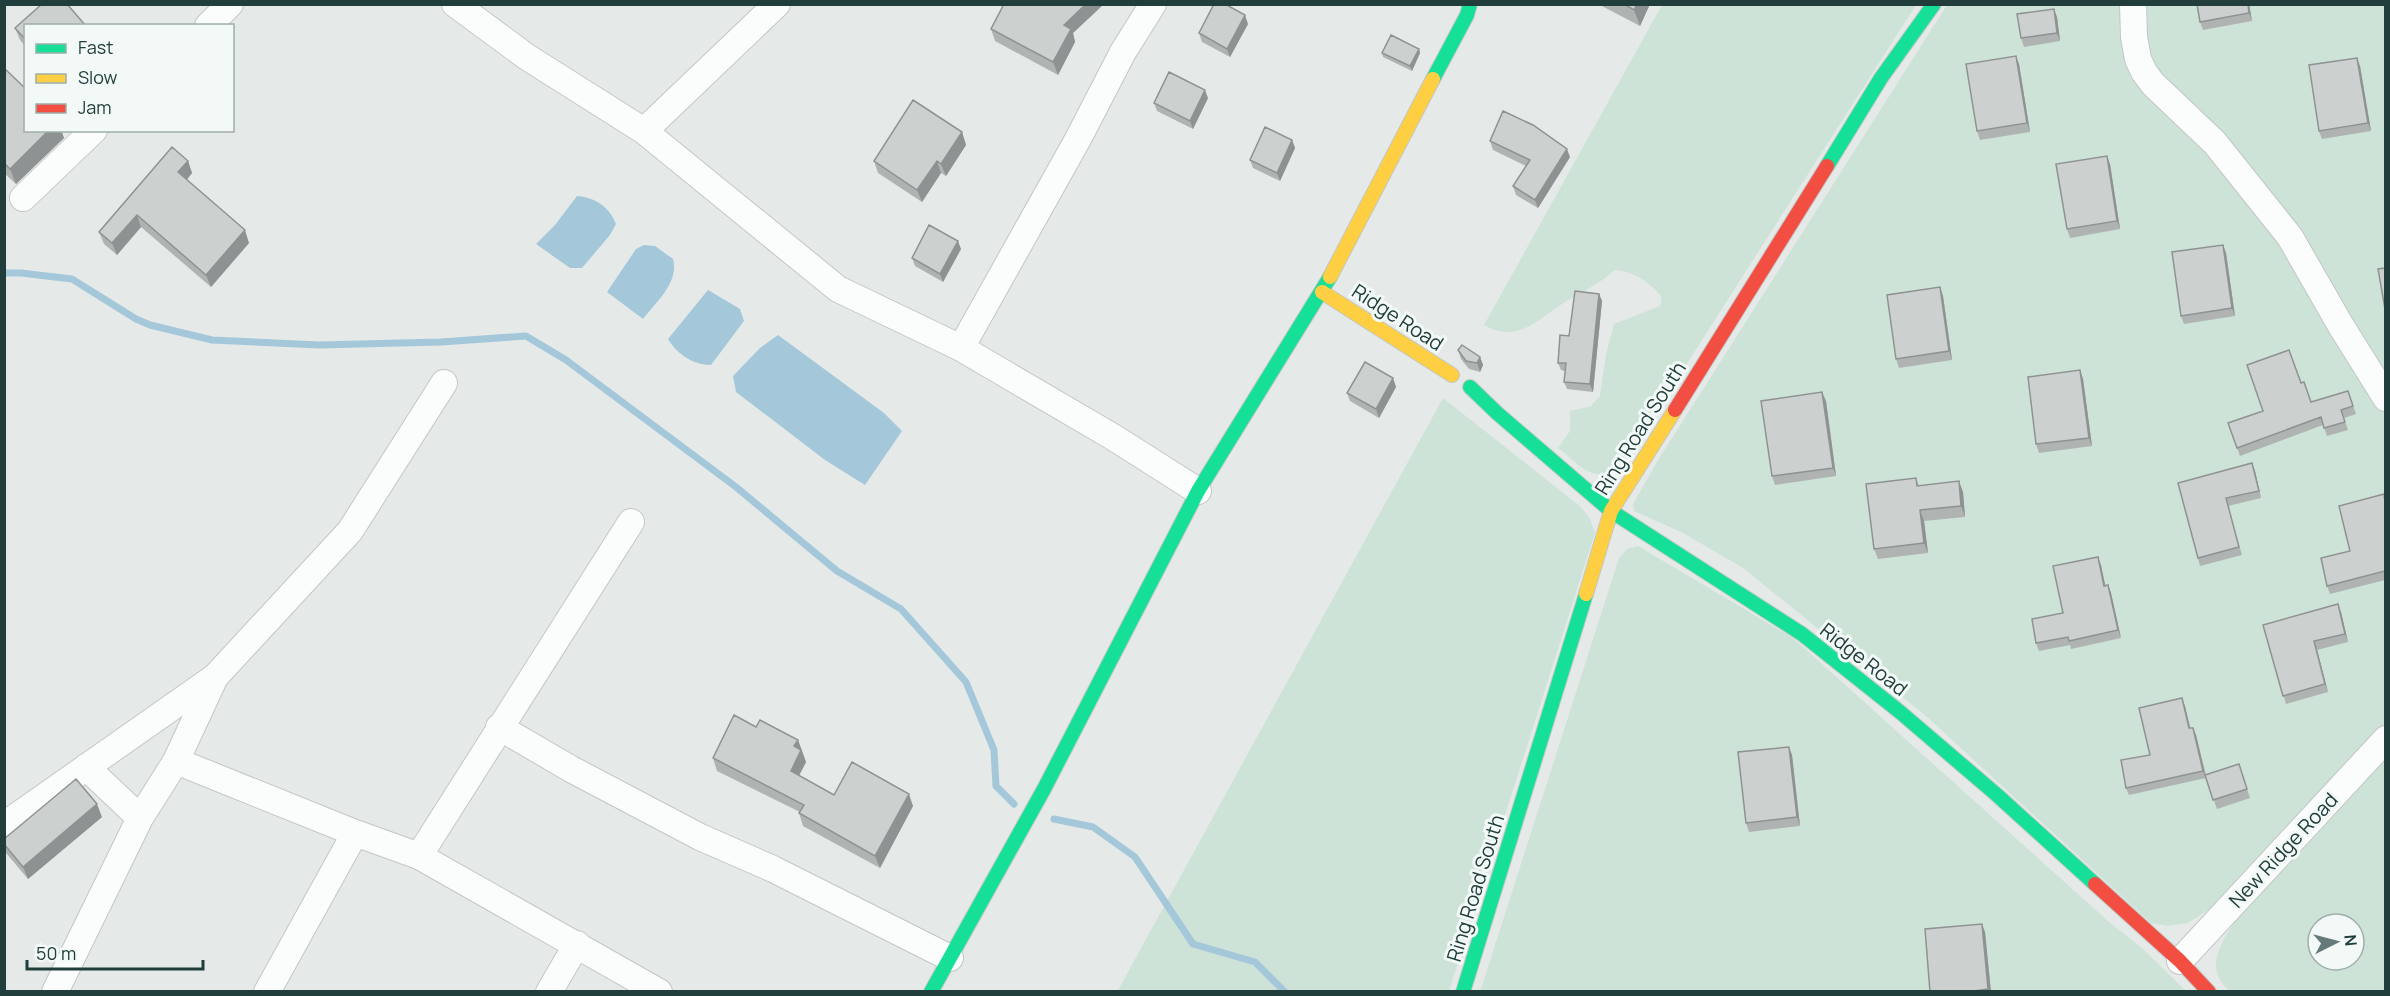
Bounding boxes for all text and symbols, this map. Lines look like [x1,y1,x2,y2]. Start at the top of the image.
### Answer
legend [24,24,234,132]
text: Fast [78,35,113,59]
text: Slow [78,65,118,89]
text: Jam [78,95,112,119]
street label: Ridge Road [1347,277,1449,357]
street label: Ring Road South [1588,356,1692,500]
street label: Ridge Road [1815,616,1913,702]
street label: New Ridge Road [2223,787,2343,913]
street label: Ring Road South [1440,811,1510,965]
north arrow [2306,912,2366,972]
scale bar [27,933,202,971]
text: N [2339,934,2362,947]
text: 50 m [36,941,76,965]

